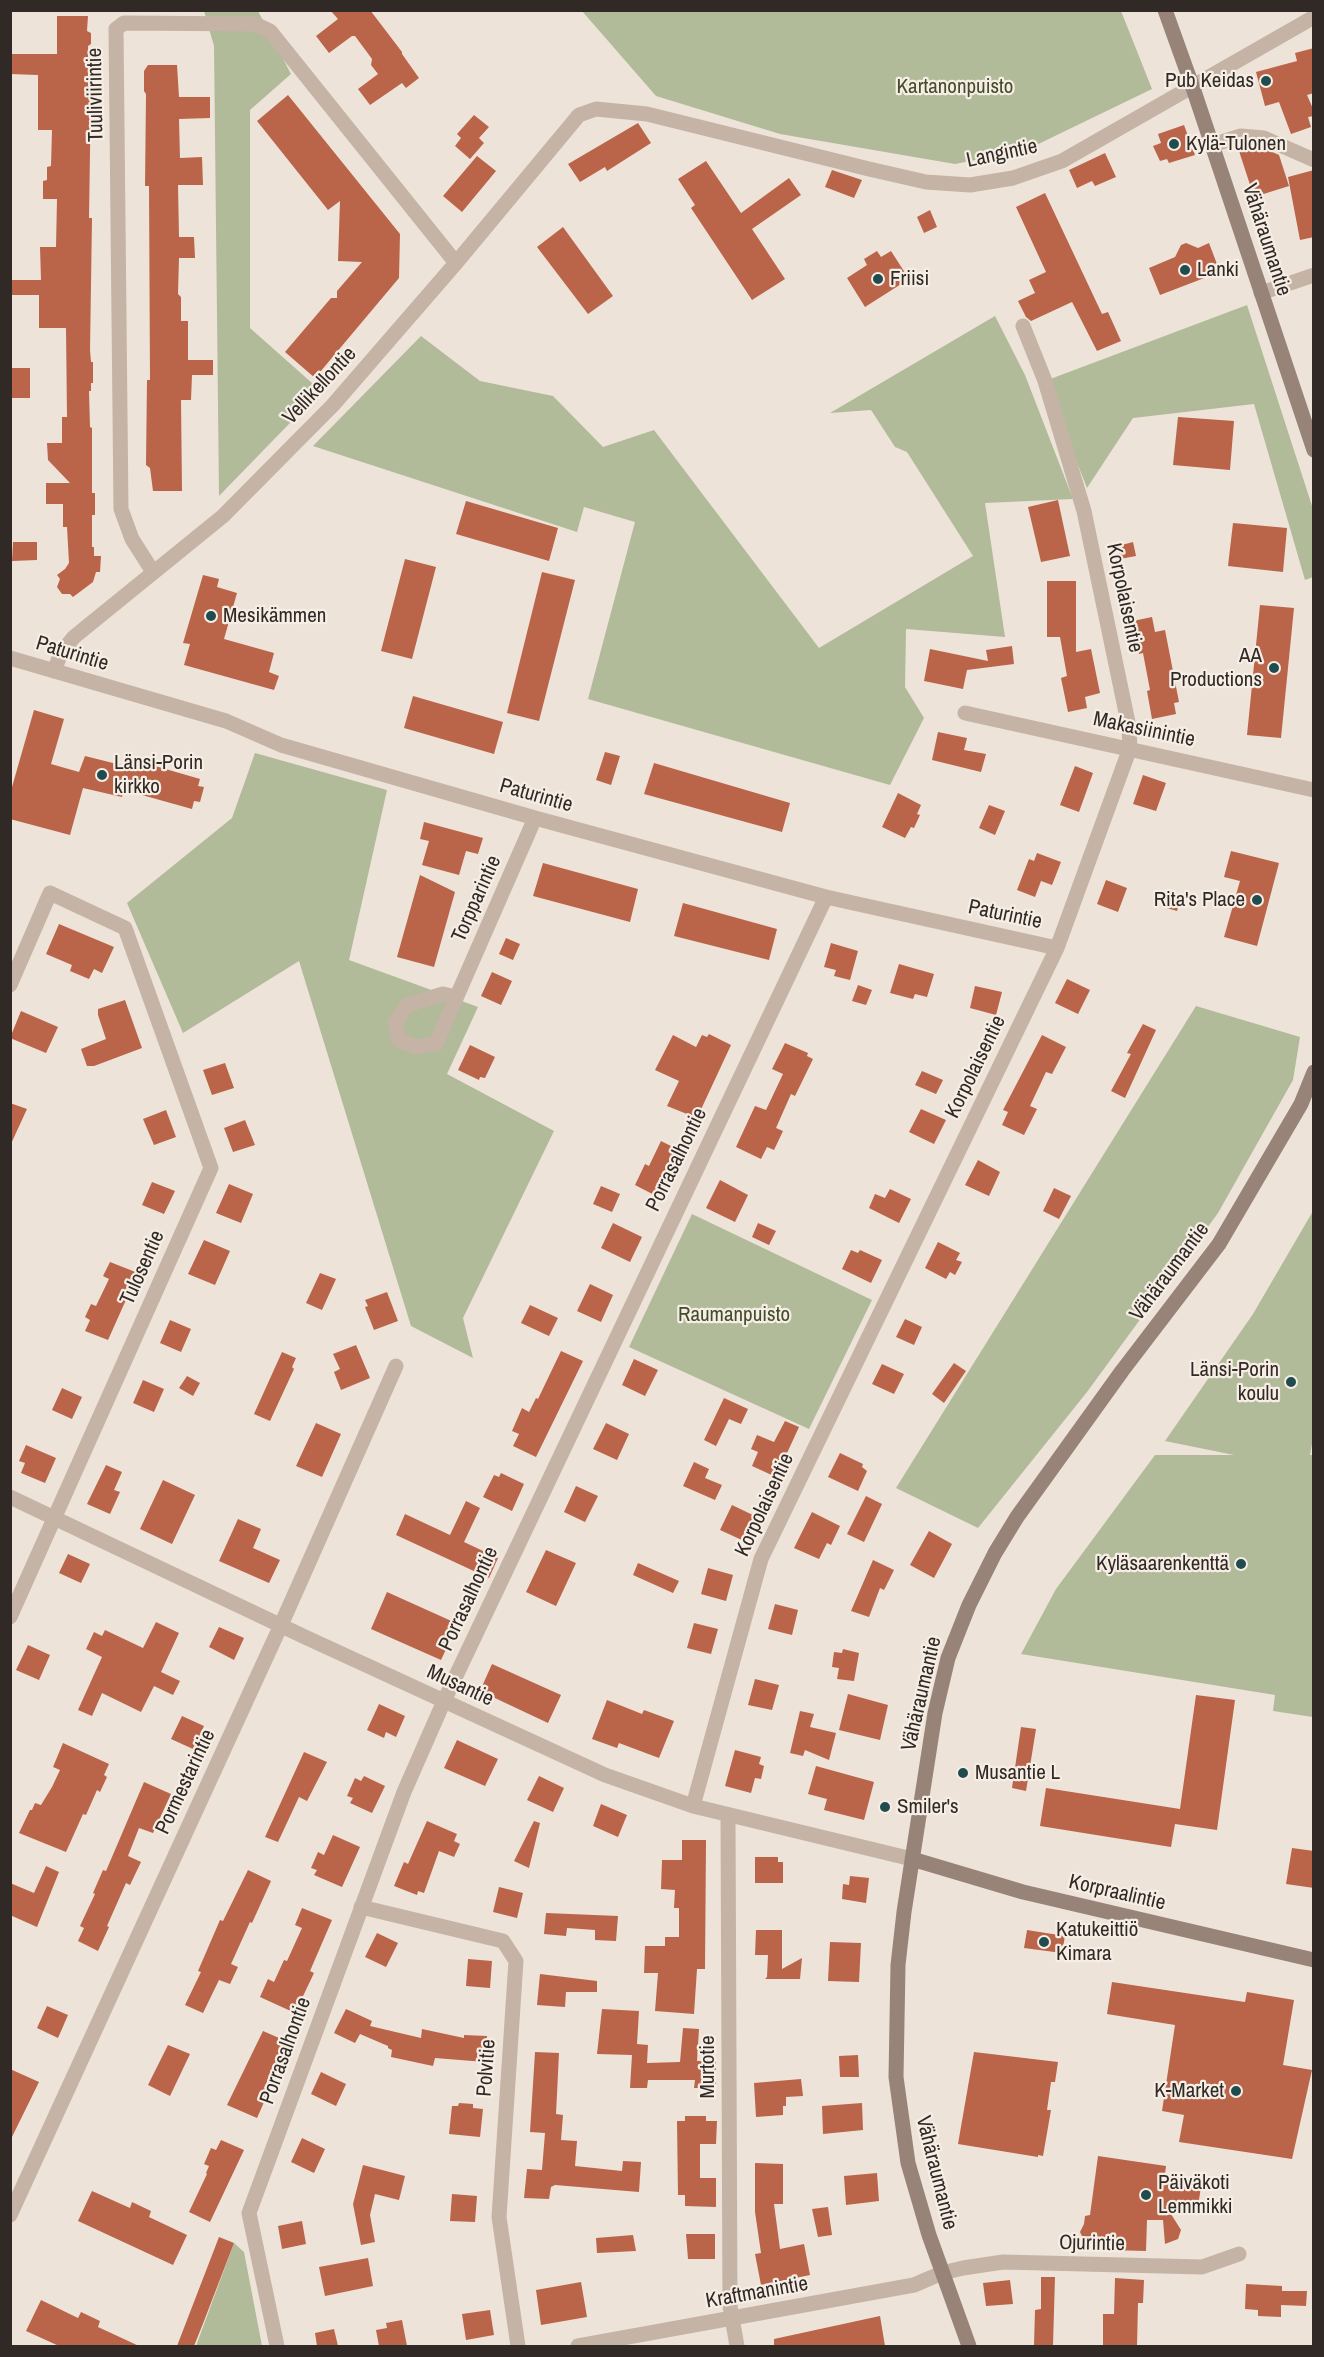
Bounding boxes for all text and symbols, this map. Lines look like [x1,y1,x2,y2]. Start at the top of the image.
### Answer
street label: Tuuliviirintie [83,48,109,142]
place label: Pub Keidas [1165,68,1254,94]
park label: Kartanonpuisto [897,74,1013,100]
marker: Pub Keidas [1259,74,1273,88]
place label: Kylä-Tulonen [1186,131,1286,157]
street label: Langintie [964,134,1040,174]
marker: Kylä-Tulonen [1167,137,1181,151]
street label: Vähäraumantie [1236,181,1296,299]
place label: Lanki [1197,257,1239,283]
marker: Lanki [1178,263,1192,277]
place label: Friisi [890,266,929,292]
marker: Friisi [871,272,885,286]
street label: Vellikellontie [278,342,362,430]
street label: Korpolaisentie [1100,541,1148,655]
place label: Mesikämmen [223,603,326,629]
marker: Mesikämmen [204,609,218,623]
street label: Paturintie [33,631,111,677]
place label: AA Productions [1170,643,1262,693]
marker: AA Productions [1267,661,1281,675]
street label: Makasiinintie [1091,707,1197,753]
place label: Länsi-Porin kirkko [114,750,203,800]
marker: Länsi-Porin kirkko [95,768,109,782]
street label: Paturintie [497,774,575,818]
street label: Torpparintie [447,852,507,946]
place label: Rita's Place [1154,887,1245,913]
marker: Rita's Place [1250,893,1264,907]
street label: Paturintie [966,895,1044,935]
street label: Korpolaisentie [940,1012,1012,1122]
street label: Porrasalhontie [641,1104,713,1216]
street label: Vähäraumantie [1125,1218,1215,1326]
street label: Tulosentie [115,1227,171,1309]
park label: Raumanpuisto [678,1302,790,1328]
place label: Länsi-Porin koulu [1190,1357,1279,1407]
marker: Länsi-Porin koulu [1284,1375,1298,1389]
street label: Korpolaisentie [730,1449,800,1561]
street label: Porrasalhontie [434,1543,504,1655]
place label: Kyläsaarenkenttä [1096,1551,1229,1577]
marker: Kyläsaarenkenttä [1234,1557,1248,1571]
street label: Vähäraumantie [897,1634,947,1754]
street label: Musantie [423,1660,497,1712]
street label: Pormestarintie [151,1725,221,1839]
place label: Musantie L [975,1760,1060,1786]
marker: Musantie L [956,1766,970,1780]
place label: Smiler's [897,1794,959,1820]
marker: Smiler's [878,1800,892,1814]
street label: Korpraalintie [1066,1870,1168,1916]
place label: Katukeittiö Kimara [1056,1917,1138,1967]
marker: Katukeittiö Kimara [1037,1935,1051,1949]
street label: Porrasalhontie [255,1994,317,2108]
street label: Murtotie [695,2035,721,2099]
street label: Polvitie [472,2038,502,2098]
place label: K-Market [1154,2078,1224,2104]
marker: K-Market [1229,2084,1243,2098]
street label: Vähäraumantie [910,2113,962,2233]
place label: Päiväkoti Lemmikki [1158,2170,1233,2220]
marker: Päiväkoti Lemmikki [1139,2188,1153,2202]
street label: Ojurintie [1059,2231,1125,2257]
street label: Kraftmanintie [704,2272,810,2314]

